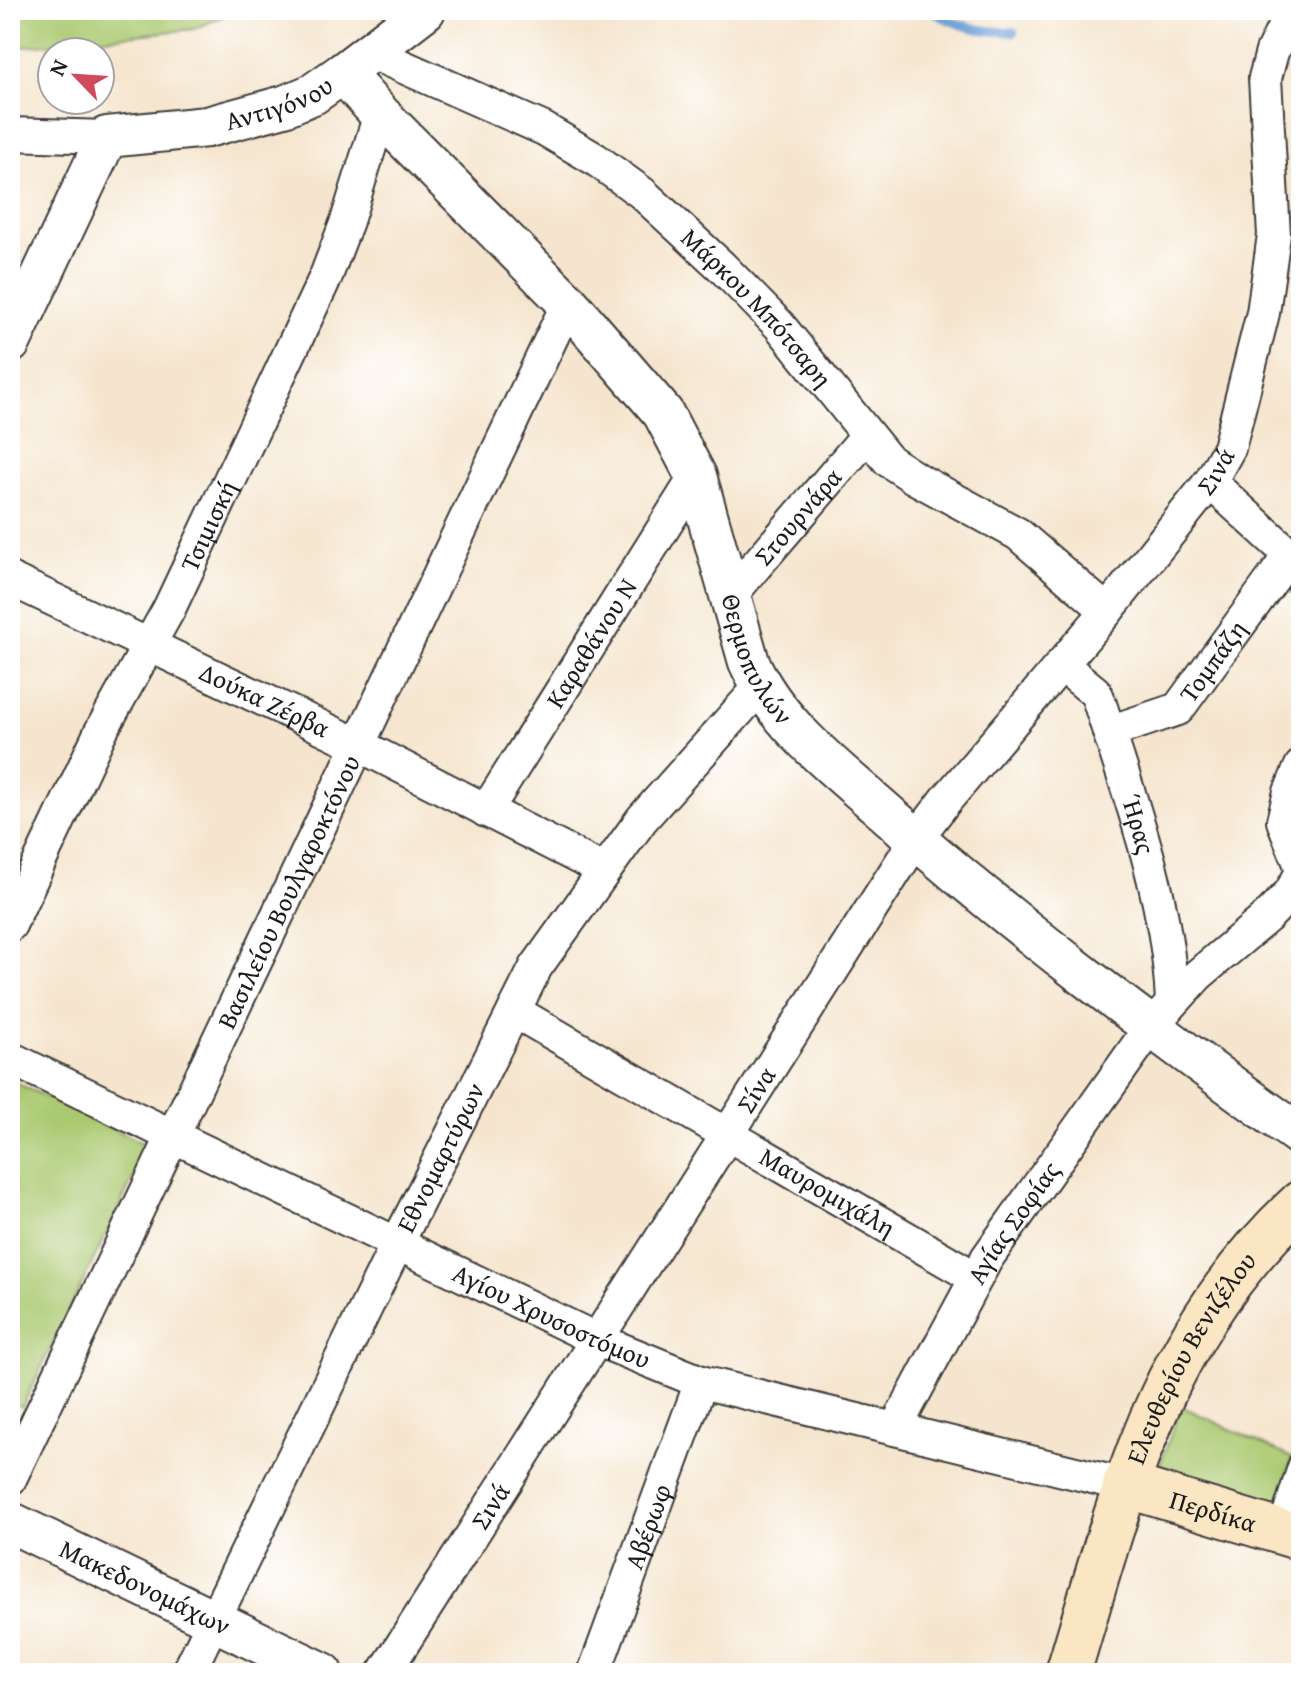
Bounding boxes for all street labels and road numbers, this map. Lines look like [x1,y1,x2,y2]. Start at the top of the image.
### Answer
street label: Αντιγόνου [221,66,341,140]
street label: Μάρκου Μπότσαρη [672,218,842,396]
street label: Σινά [1187,440,1244,503]
street label: Στουρνάρα [744,459,851,574]
street label: Τσιμισκή [170,474,246,577]
street label: Καραθάνου Ν [535,571,646,715]
street label: Θερμοπυλών [712,589,803,733]
street label: Τομπάζη [1169,611,1256,710]
street label: Δούκα Ζέρβα [193,652,337,747]
street label: Βασιλείου Βουλγαροκτόνου [206,748,370,1035]
street label: Ήρας [1112,789,1166,859]
street label: Σίνα [726,1058,785,1120]
street label: Εθνομαρτύρων [386,1075,494,1239]
street label: Μαυρομιχάλη [753,1137,903,1246]
street label: Αγίας Σοφίας [956,1153,1069,1291]
street label: Ελευθερίου Βενιζέλου [1116,1243,1265,1470]
street label: Αγίου Χρυσοστόμου [446,1253,656,1378]
street label: Σινά [461,1475,520,1537]
street label: Αβέρωφ [614,1478,681,1575]
street label: Περδίκα [1165,1480,1261,1543]
street label: Μακεδονομάχων [53,1529,238,1645]

